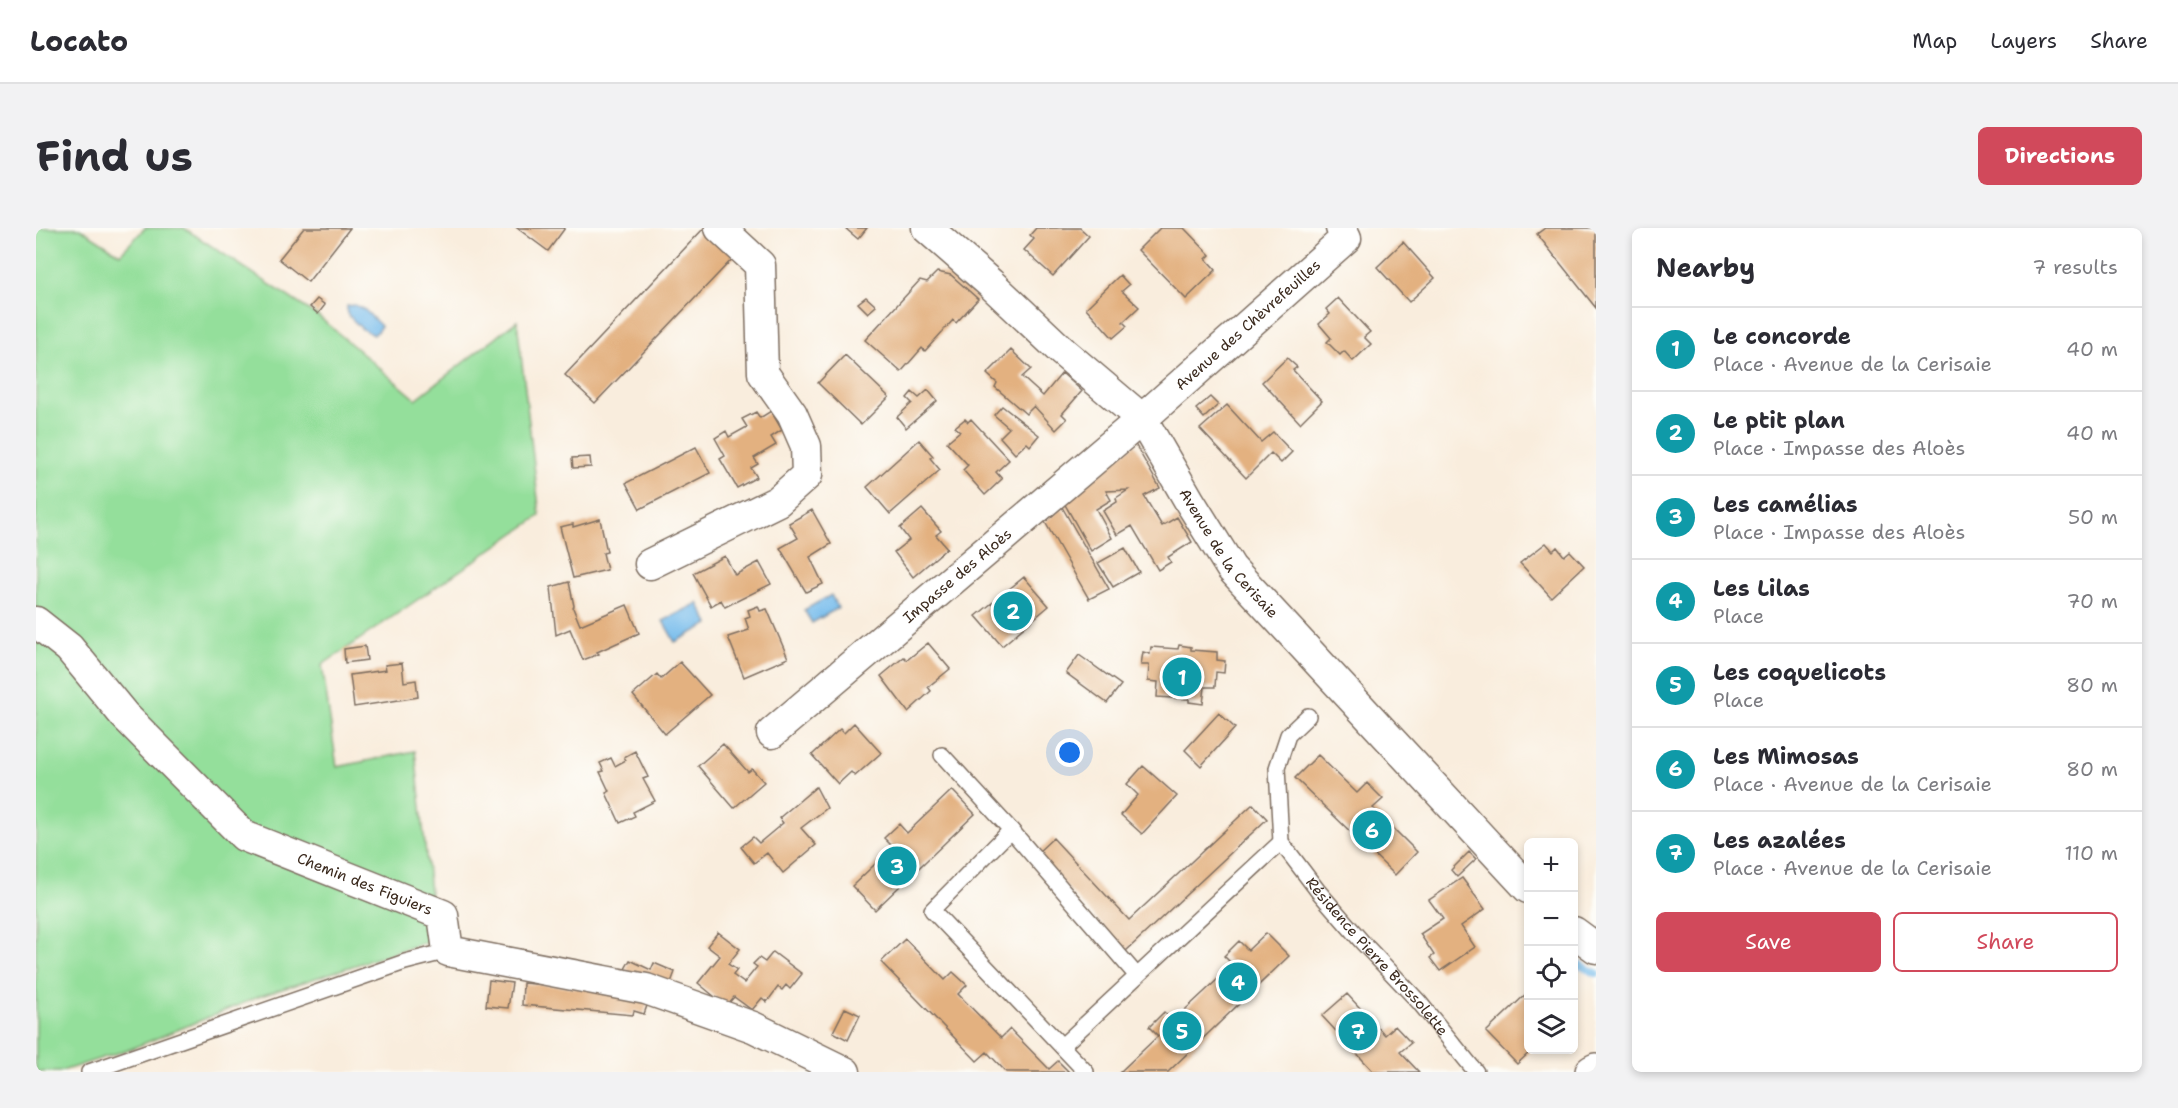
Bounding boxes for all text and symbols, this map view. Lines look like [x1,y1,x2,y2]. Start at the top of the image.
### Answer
text: Locato [30,22,128,60]
text: Map [1912,27,1957,55]
text: Layers [1990,27,2057,55]
text: Share [2090,27,2148,55]
button: Directions [1978,127,2142,185]
text: Find us [36,128,193,184]
text: Nearby [1656,250,1755,285]
text: 7 results [2032,254,2118,280]
street label: Avenue des Chèvrefeuilles [1171,255,1325,395]
text: Le concorde [1713,322,1851,351]
text: 1 [1671,336,1680,362]
text: 40 m [2066,336,2118,362]
text: Place · Avenue de la Cerisaie [1713,351,1992,377]
text: Le ptit plan [1713,406,1845,435]
text: 2 [1669,420,1683,446]
text: 40 m [2066,420,2118,446]
text: Place · Impasse des Aloès [1713,435,1965,461]
street label: Avenue de la Cerisaie [1174,485,1283,623]
text: Les camélias [1713,490,1858,519]
text: 3 [1669,504,1683,530]
text: 50 m [2068,504,2118,530]
text: Place · Impasse des Aloès [1713,519,1965,545]
street label: Impasse des Aloès [899,524,1016,628]
text: Les Lilas [1713,574,1810,603]
pin: 2 [994,588,1032,634]
text: 4 [1669,588,1683,614]
text: 70 m [2066,588,2118,614]
text: Place [1713,603,1764,629]
pin: 1 [1162,654,1202,700]
text: Les coquelicots [1713,658,1886,687]
text: 5 [1669,672,1682,698]
text: 80 m [2066,672,2118,698]
text: Place [1713,687,1764,713]
your location [1055,738,1084,767]
text: Les Mimosas [1713,742,1859,771]
text: 6 [1669,756,1683,782]
text: 80 m [2066,756,2118,782]
text: Place · Avenue de la Cerisaie [1713,771,1992,797]
pin: 6 [1352,808,1392,852]
text: Les azalées [1713,826,1846,855]
map controls [1524,838,1578,1054]
button: + [1524,838,1578,892]
text: 7 [1669,840,1683,866]
text: 110 m [2064,840,2118,866]
pin: 3 [878,844,916,888]
street label: Chemin des Figuiers [294,848,435,920]
text: Place · Avenue de la Cerisaie [1713,855,1992,881]
street label: Résidence Pierre Brossolette [1301,873,1453,1040]
button: − [1524,892,1578,946]
button: Save [1656,912,1881,972]
button: Share [1893,912,2118,972]
button: locate [1524,946,1578,1000]
pin: 4 [1218,960,1258,1005]
button: layers [1524,1000,1578,1054]
pin: 5 [1162,1008,1202,1054]
pin: 7 [1338,1008,1378,1054]

